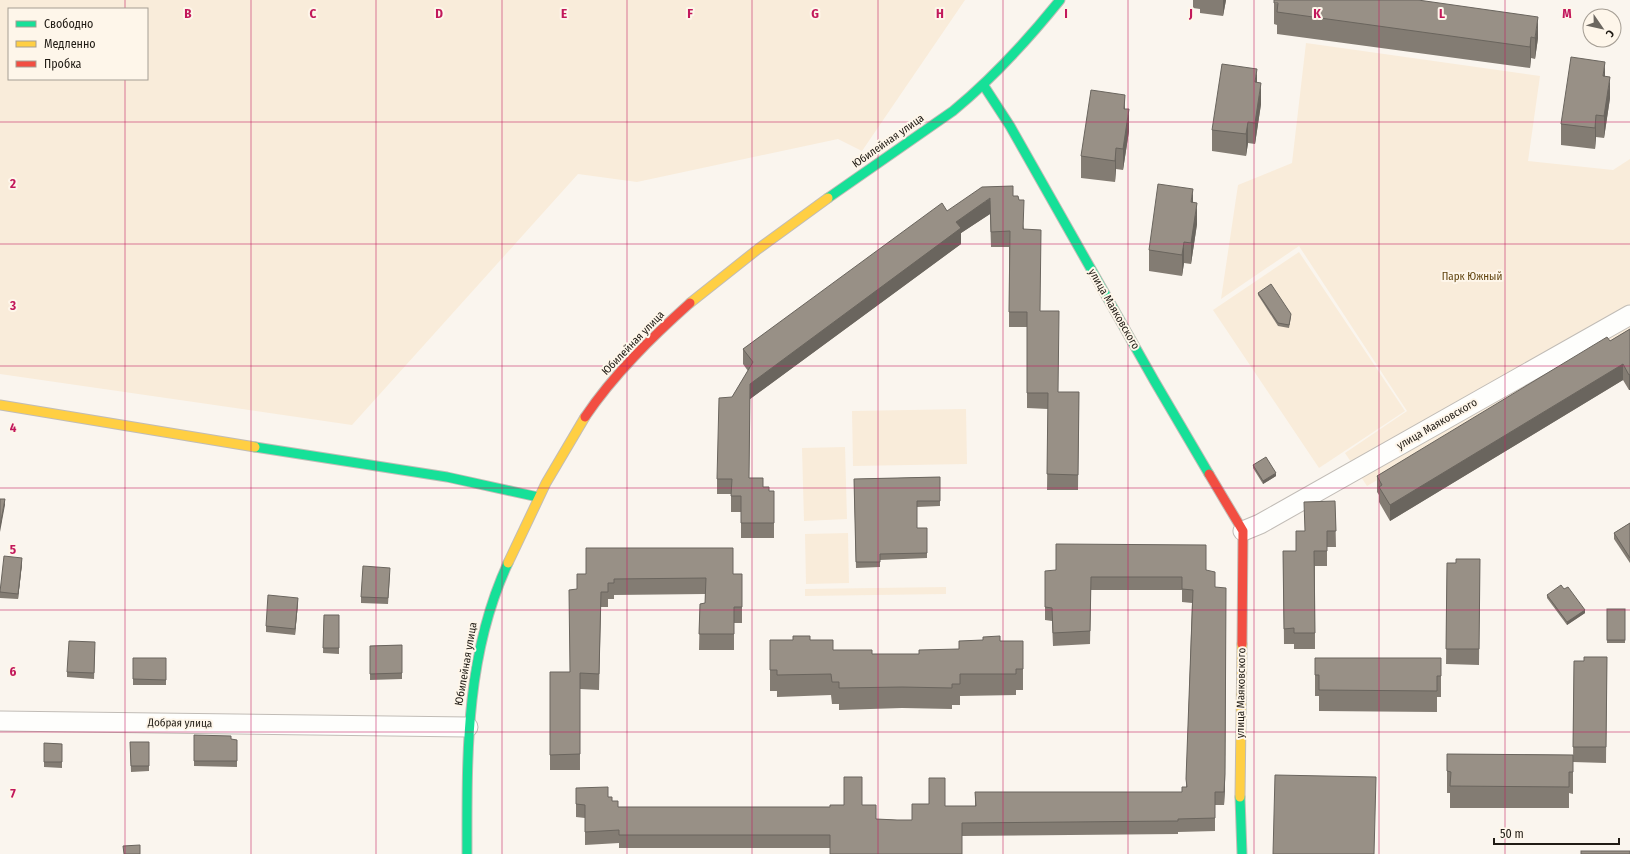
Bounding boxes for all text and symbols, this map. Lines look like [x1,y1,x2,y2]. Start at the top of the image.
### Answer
text: B [184,6,192,21]
text: C [310,6,317,21]
text: D [435,6,443,21]
text: E [561,6,567,21]
text: F [687,6,693,21]
text: G [811,6,819,21]
text: H [936,6,944,21]
text: I [1064,6,1068,21]
text: J [1188,6,1193,21]
text: K [1313,6,1321,21]
text: L [1439,6,1445,21]
text: M [1562,6,1572,21]
legend [8,8,148,80]
north arrow [1582,8,1622,48]
text: Свободно [44,17,93,31]
text: С [1603,27,1617,40]
text: Медленно [44,37,96,51]
text: Пробка [44,57,82,71]
street label: Юбилейная улица [850,111,926,171]
text: 2 [9,176,16,191]
street label: улица Маяковского [1086,267,1142,352]
park label: Парк Южный [1442,270,1502,283]
text: 3 [9,298,16,313]
street label: Юбилейная улица [599,308,667,378]
street label: улица Маяковского [1395,396,1480,452]
text: 4 [10,420,17,435]
text: 5 [10,542,16,557]
street label: Юбилейная улица [452,621,480,707]
street label: улица Маяковского [1234,647,1248,738]
text: 6 [10,664,17,679]
street label: Добрая улица [147,716,212,730]
text: 7 [10,786,16,801]
scale bar [1494,820,1619,846]
text: 50 m [1500,827,1524,841]

